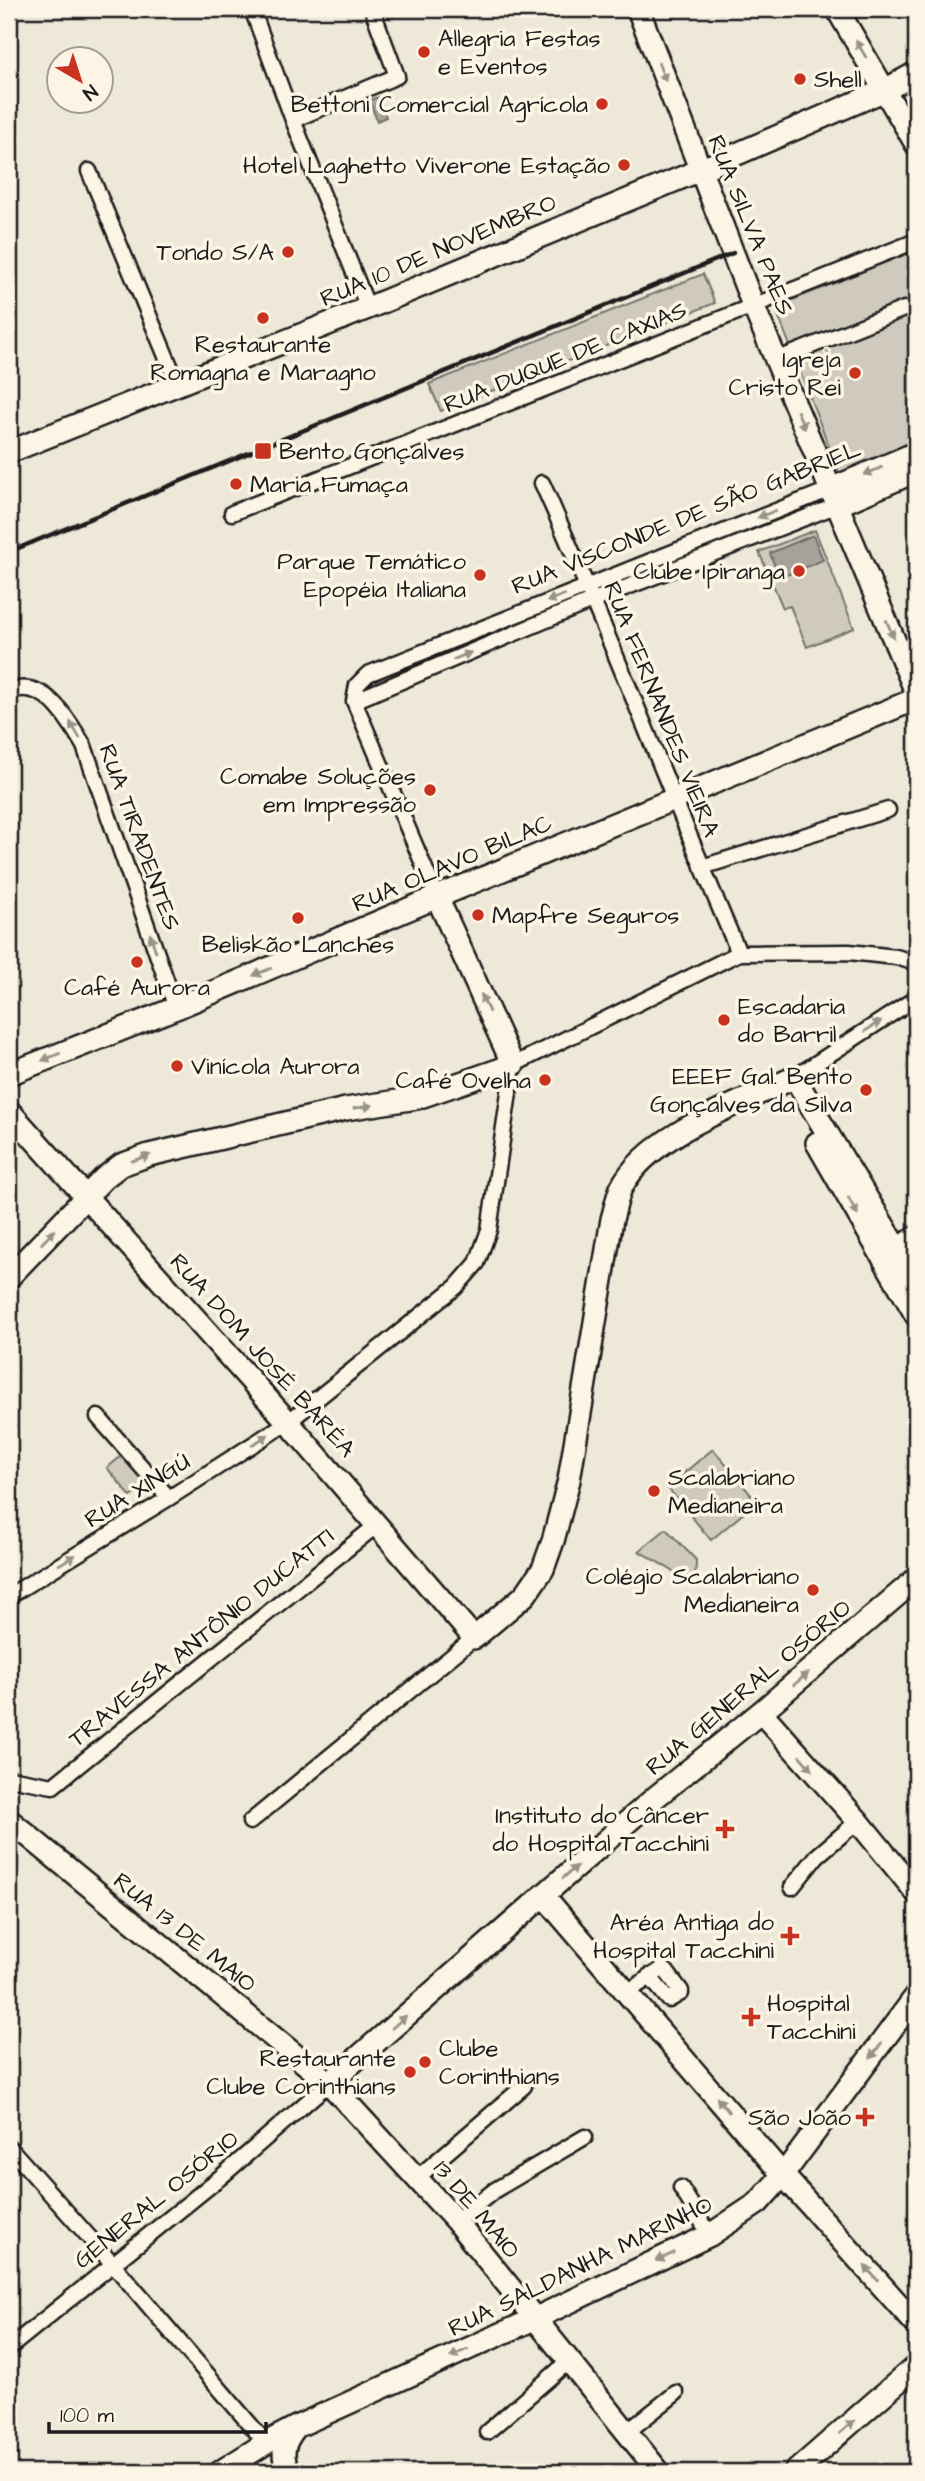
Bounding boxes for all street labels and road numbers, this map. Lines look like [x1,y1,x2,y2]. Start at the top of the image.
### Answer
street label: RUA SILVA PAES [698,130,802,321]
street label: RUA 10 DE NOVEMBRO [315,186,562,316]
street label: RUA DUQUE DE CAXIAS [439,294,692,422]
street label: RUA VISCONDE DE SÃO GABRIEL [507,432,866,604]
street label: RUA FERNANDES VIEIRA [594,577,728,842]
street label: RUA TIRADENTES [90,739,189,935]
street label: RUA OLAVO BILAC [347,806,558,921]
street label: RUA DOM JOSÉ BARÉA [161,1246,363,1465]
street label: RUA XINGÚ [78,1445,197,1537]
street label: TRAVESSA ANTÔNIO DUCATTI [61,1520,342,1756]
street label: RUA GENERAL OSÓRIO [639,1592,859,1784]
street label: RUA 13 DE MAIO [106,1865,263,2001]
street label: GENERAL OSÓRIO [67,2123,246,2277]
street label: 13 DE MAIO [425,2153,528,2266]
street label: RUA SALDANHA MARINHO [443,2188,718,2346]

